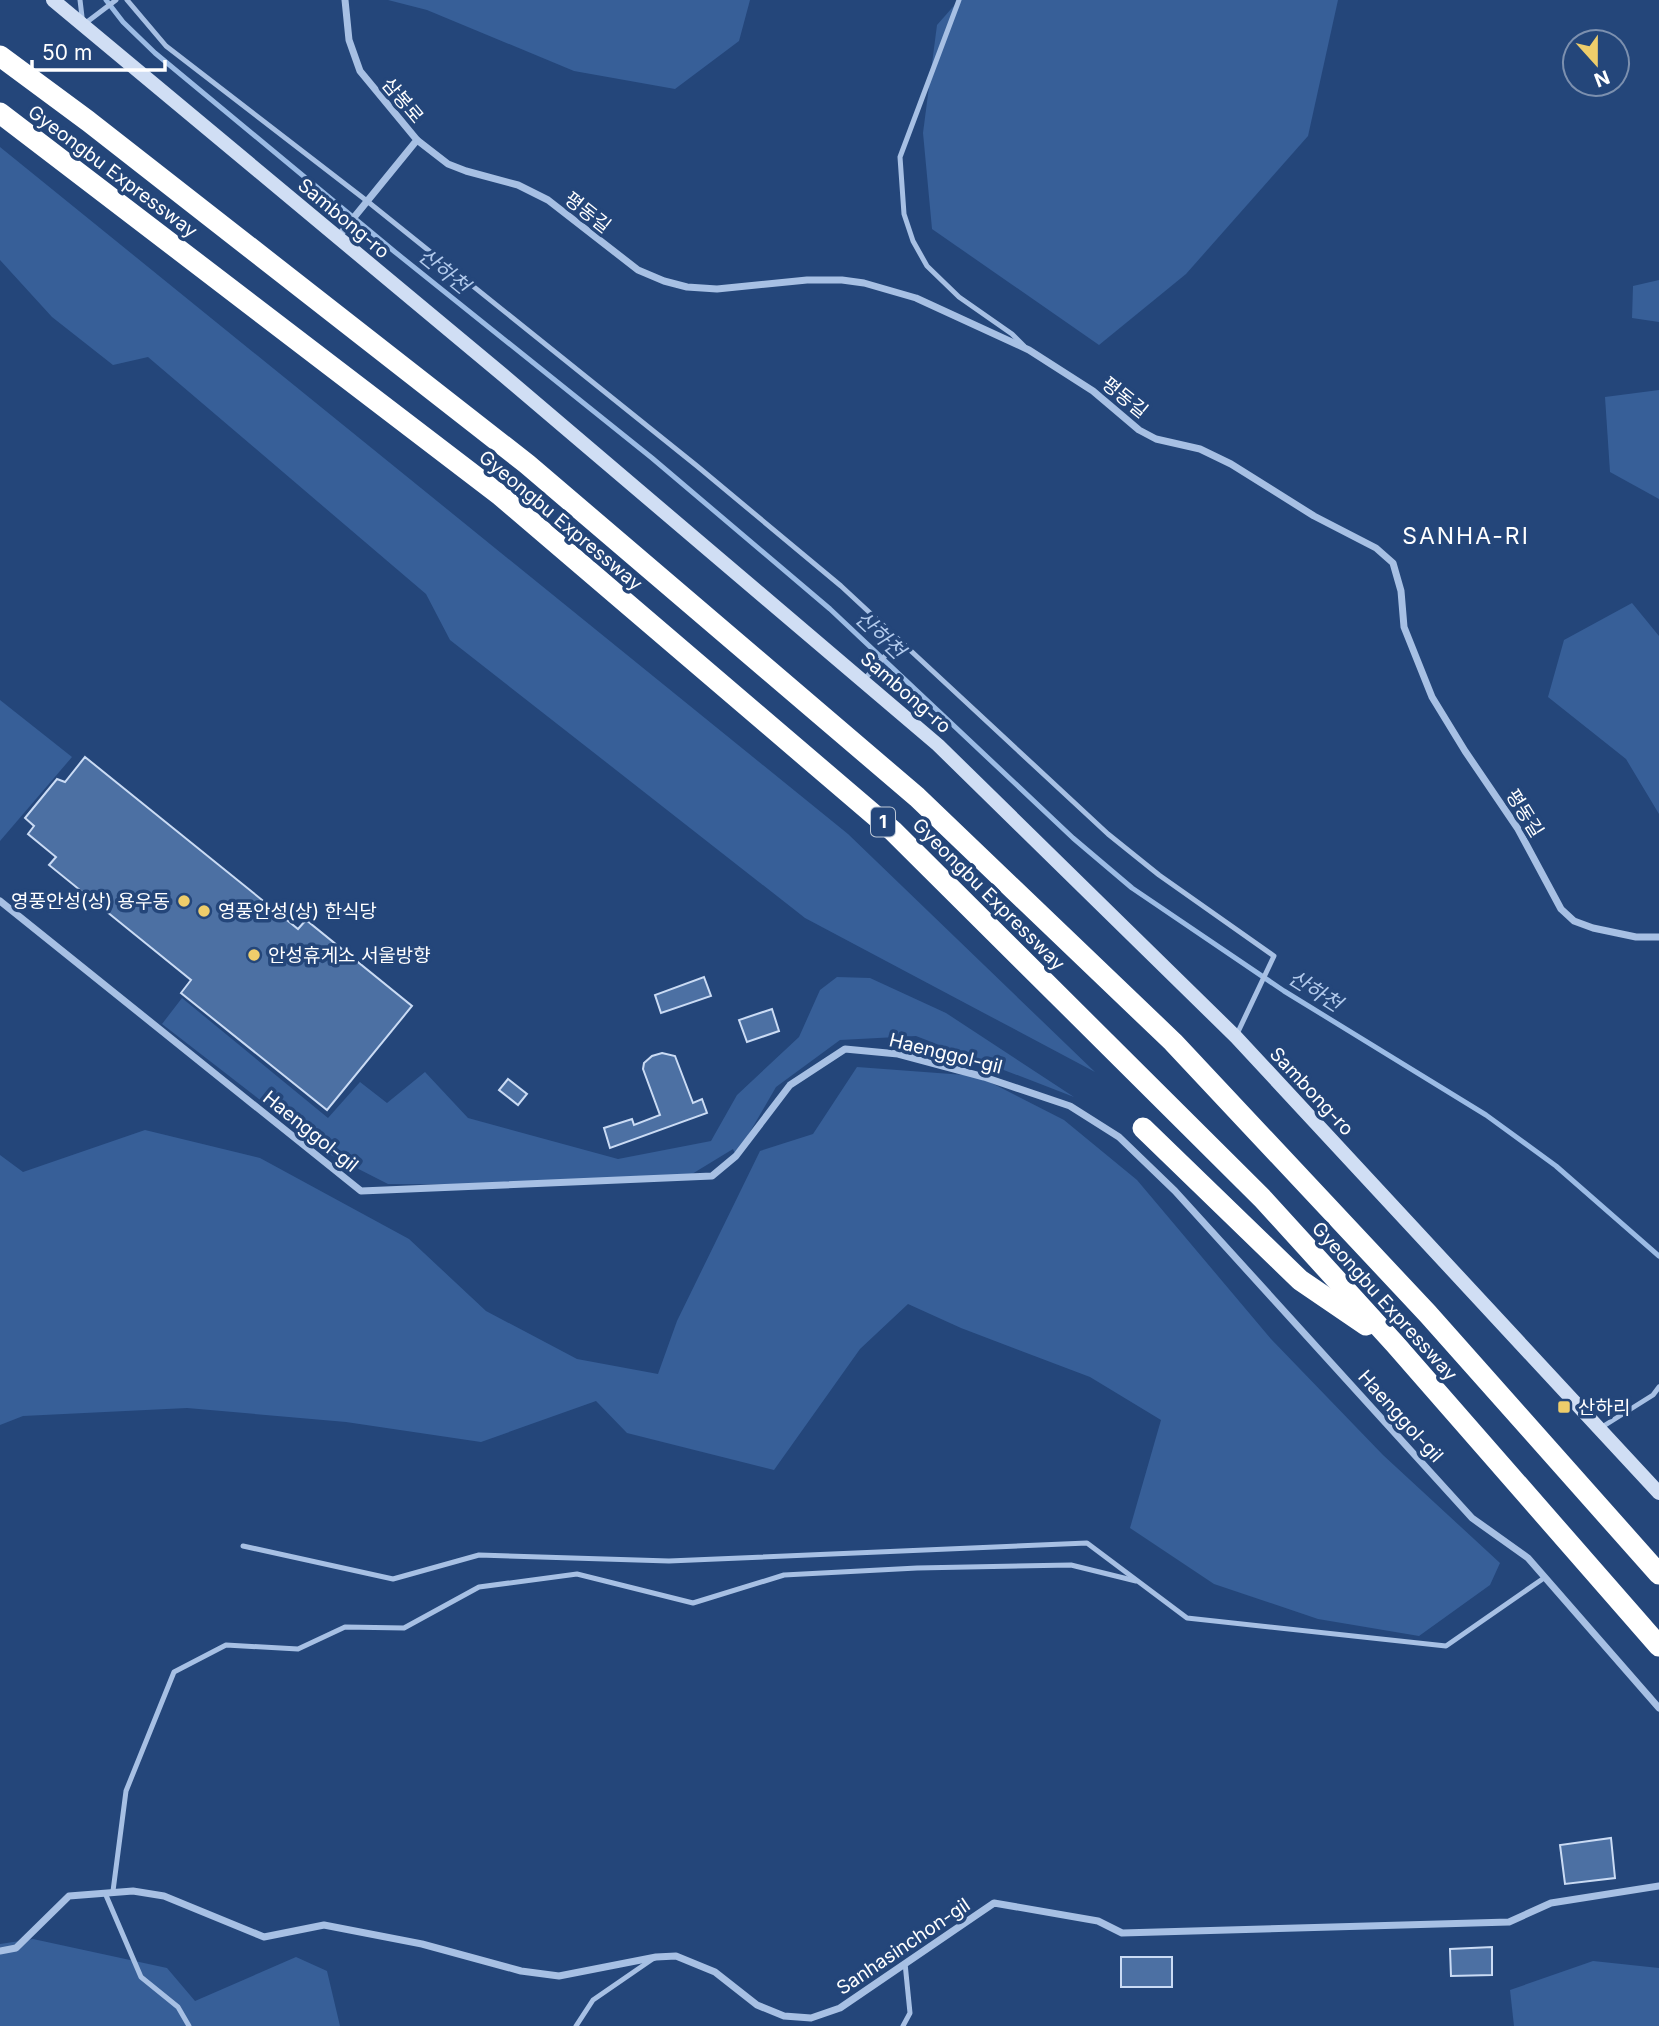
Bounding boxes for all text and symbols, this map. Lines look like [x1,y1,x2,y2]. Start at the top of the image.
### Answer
scale bar [32,28,164,72]
north arrow [1561,28,1631,98]
text: 50 m [42,40,92,65]
text: N [1591,65,1613,92]
street label: 삼봉로 [377,73,428,128]
street label: Gyeongbu Expressway [23,100,202,243]
street label: Sambong-ro [293,173,394,263]
street label: 평동길 [560,187,615,238]
water label: 산하천 [414,243,477,300]
street label: 평동길 [1097,372,1152,423]
street label: Gyeongbu Expressway [474,445,647,596]
district label: SANHA-RI [1402,522,1530,550]
water label: 산하천 [851,606,912,665]
street label: Sambong-ro [856,647,956,738]
street label: 평동길 [1501,785,1548,842]
road number: 1 [871,808,895,836]
street label: Gyeongbu Expressway [908,813,1070,976]
place label: 영풍안성(상) 용우동 [11,890,170,913]
marker: 영풍안성(상) 용우동 [176,893,192,909]
place label: 영풍안성(상) 한식당 [218,900,377,923]
marker: 영풍안성(상) 한식당 [196,903,212,919]
place label: 안성휴게소 서울방향 [268,944,431,967]
marker: 안성휴게소 서울방향 [246,947,262,963]
water label: 산하천 [1284,965,1349,1018]
street label: Haenggol-gil [887,1028,1005,1079]
street label: Sambong-ro [1265,1042,1358,1140]
street label: Haenggol-gil [258,1086,363,1177]
street label: Gyeongbu Expressway [1307,1217,1462,1386]
street label: Haenggol-gil [1353,1366,1448,1467]
place label: 산하리 [1578,1396,1630,1419]
marker: 산하리 [1556,1399,1572,1415]
street label: Sanhasinchon-gil [832,1893,974,2000]

